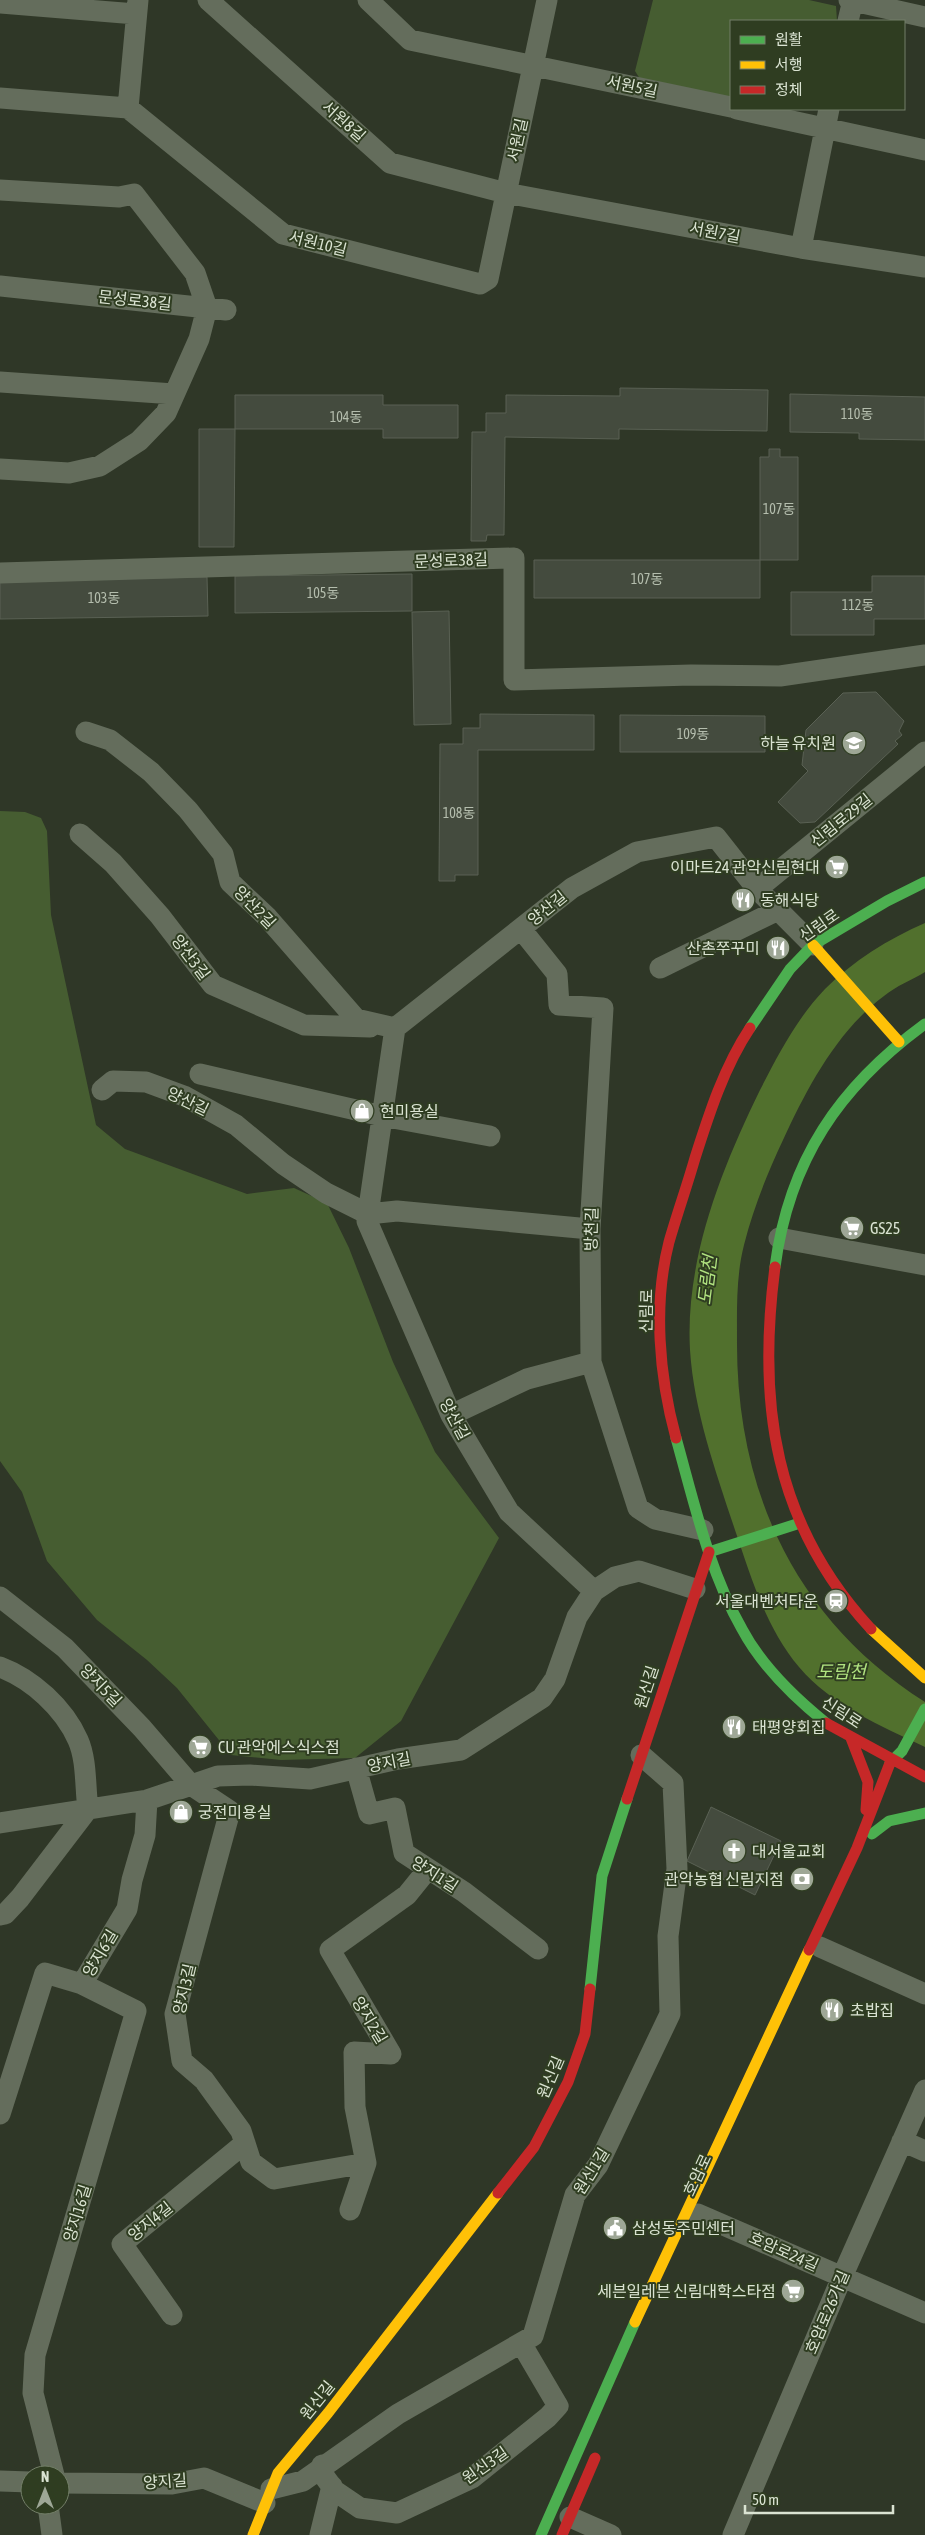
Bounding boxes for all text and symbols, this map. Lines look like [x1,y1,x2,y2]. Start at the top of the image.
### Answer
legend [730,20,905,110]
text: 원활 [775,31,803,48]
text: 서행 [775,56,803,73]
street label: 서원5길 [605,72,659,100]
text: 정체 [775,81,803,98]
street label: 서원8길 [319,97,369,145]
street label: 서원길 [504,117,530,163]
street label: 서원7길 [688,218,742,246]
street label: 서원10길 [287,227,349,259]
street label: 문성로38길 [97,287,173,313]
house number: 110동 [841,406,873,422]
house number: 104동 [330,409,362,425]
house number: 107동 [763,501,795,517]
street label: 문성로38길 [414,550,488,570]
house number: 107동 [631,571,663,587]
house number: 105동 [307,585,339,601]
house number: 103동 [88,590,120,606]
house number: 112동 [842,597,874,613]
house number: 109동 [677,726,709,742]
school or university icon: 하늘 유치원 [841,730,867,756]
place label: 하늘 유치원 [760,734,836,752]
street label: 신림로29길 [807,790,875,850]
house number: 108동 [443,805,475,821]
supermarket icon: 이마트24 관악신림현대 [824,854,850,880]
place label: 이마트24 관악신림현대 [670,858,820,876]
street label: 양산2길 [231,882,279,932]
street label: 양산길 [524,887,570,929]
restaurant icon: 동해식당 [730,887,756,913]
place label: 동해식당 [760,891,819,909]
street label: 신림로 [796,905,842,945]
street label: 양산3길 [168,931,214,983]
restaurant icon: 산촌쭈꾸미 [765,935,791,961]
place label: 산촌쭈꾸미 [686,939,760,957]
street label: 양산길 [164,1083,212,1119]
shop icon: 현미용실 [349,1098,375,1124]
place label: 현미용실 [380,1102,439,1120]
street label: 방천길 [582,1207,600,1251]
supermarket icon: GS25 [839,1215,865,1241]
place label: GS25 [870,1219,900,1237]
water label: 도림천 [694,1252,721,1306]
street label: 신림로 [637,1288,655,1333]
street label: 양산길 [437,1395,473,1443]
station icon: 서울대벤처타운 [823,1588,849,1614]
place label: 서울대벤처타운 [715,1592,818,1610]
street label: 양지5길 [77,1660,125,1710]
water label: 도림천 [816,1661,868,1682]
street label: 원신길 [631,1663,661,1711]
street label: 신림로 [819,1692,866,1732]
restaurant icon: 태평양회집 [721,1714,747,1740]
place label: 태평양회집 [752,1718,826,1736]
supermarket icon: CU 관악에스식스점 [187,1734,213,1760]
place label: CU 관악에스식스점 [218,1738,340,1756]
street label: 양지길 [366,1749,412,1775]
shop icon: 궁전미용실 [168,1799,194,1825]
place label: 궁전미용실 [198,1803,272,1821]
church icon: 대서울교회 [721,1838,747,1864]
place label: 대서울교회 [752,1842,826,1860]
street label: 양지1길 [408,1852,462,1896]
bank icon: 관악농협 신림지점 [789,1866,815,1892]
place label: 관악농협 신림지점 [664,1870,784,1888]
street label: 양지6길 [79,1926,121,1980]
street label: 양지3길 [169,1962,199,2016]
street label: 양지2길 [349,1993,391,2047]
restaurant icon: 초밥집 [819,1997,845,2023]
place label: 초밥집 [850,2001,894,2019]
street label: 원신길 [533,2053,567,2101]
street label: 원신1길 [570,2144,612,2198]
street label: 호암로 [680,2151,715,2199]
street label: 양지16길 [60,2182,94,2244]
street label: 양지4길 [124,2198,176,2244]
public building icon: 삼성동주민센터 [602,2215,628,2241]
place label: 삼성동주민센터 [632,2219,735,2237]
street label: 호암로24길 [747,2228,821,2274]
street label: 호암로26가길 [801,2268,853,2356]
supermarket icon: 세븐일레븐 신림대학스타점 [780,2278,806,2304]
place label: 세븐일레븐 신림대학스타점 [597,2282,776,2300]
street label: 원신길 [296,2377,338,2423]
street label: 원신3길 [459,2443,511,2487]
north arrow [20,2465,70,2515]
text: N [41,2469,49,2485]
street label: 양지길 [142,2470,188,2492]
scale bar [745,2482,892,2514]
text: 50 m [752,2491,779,2508]

